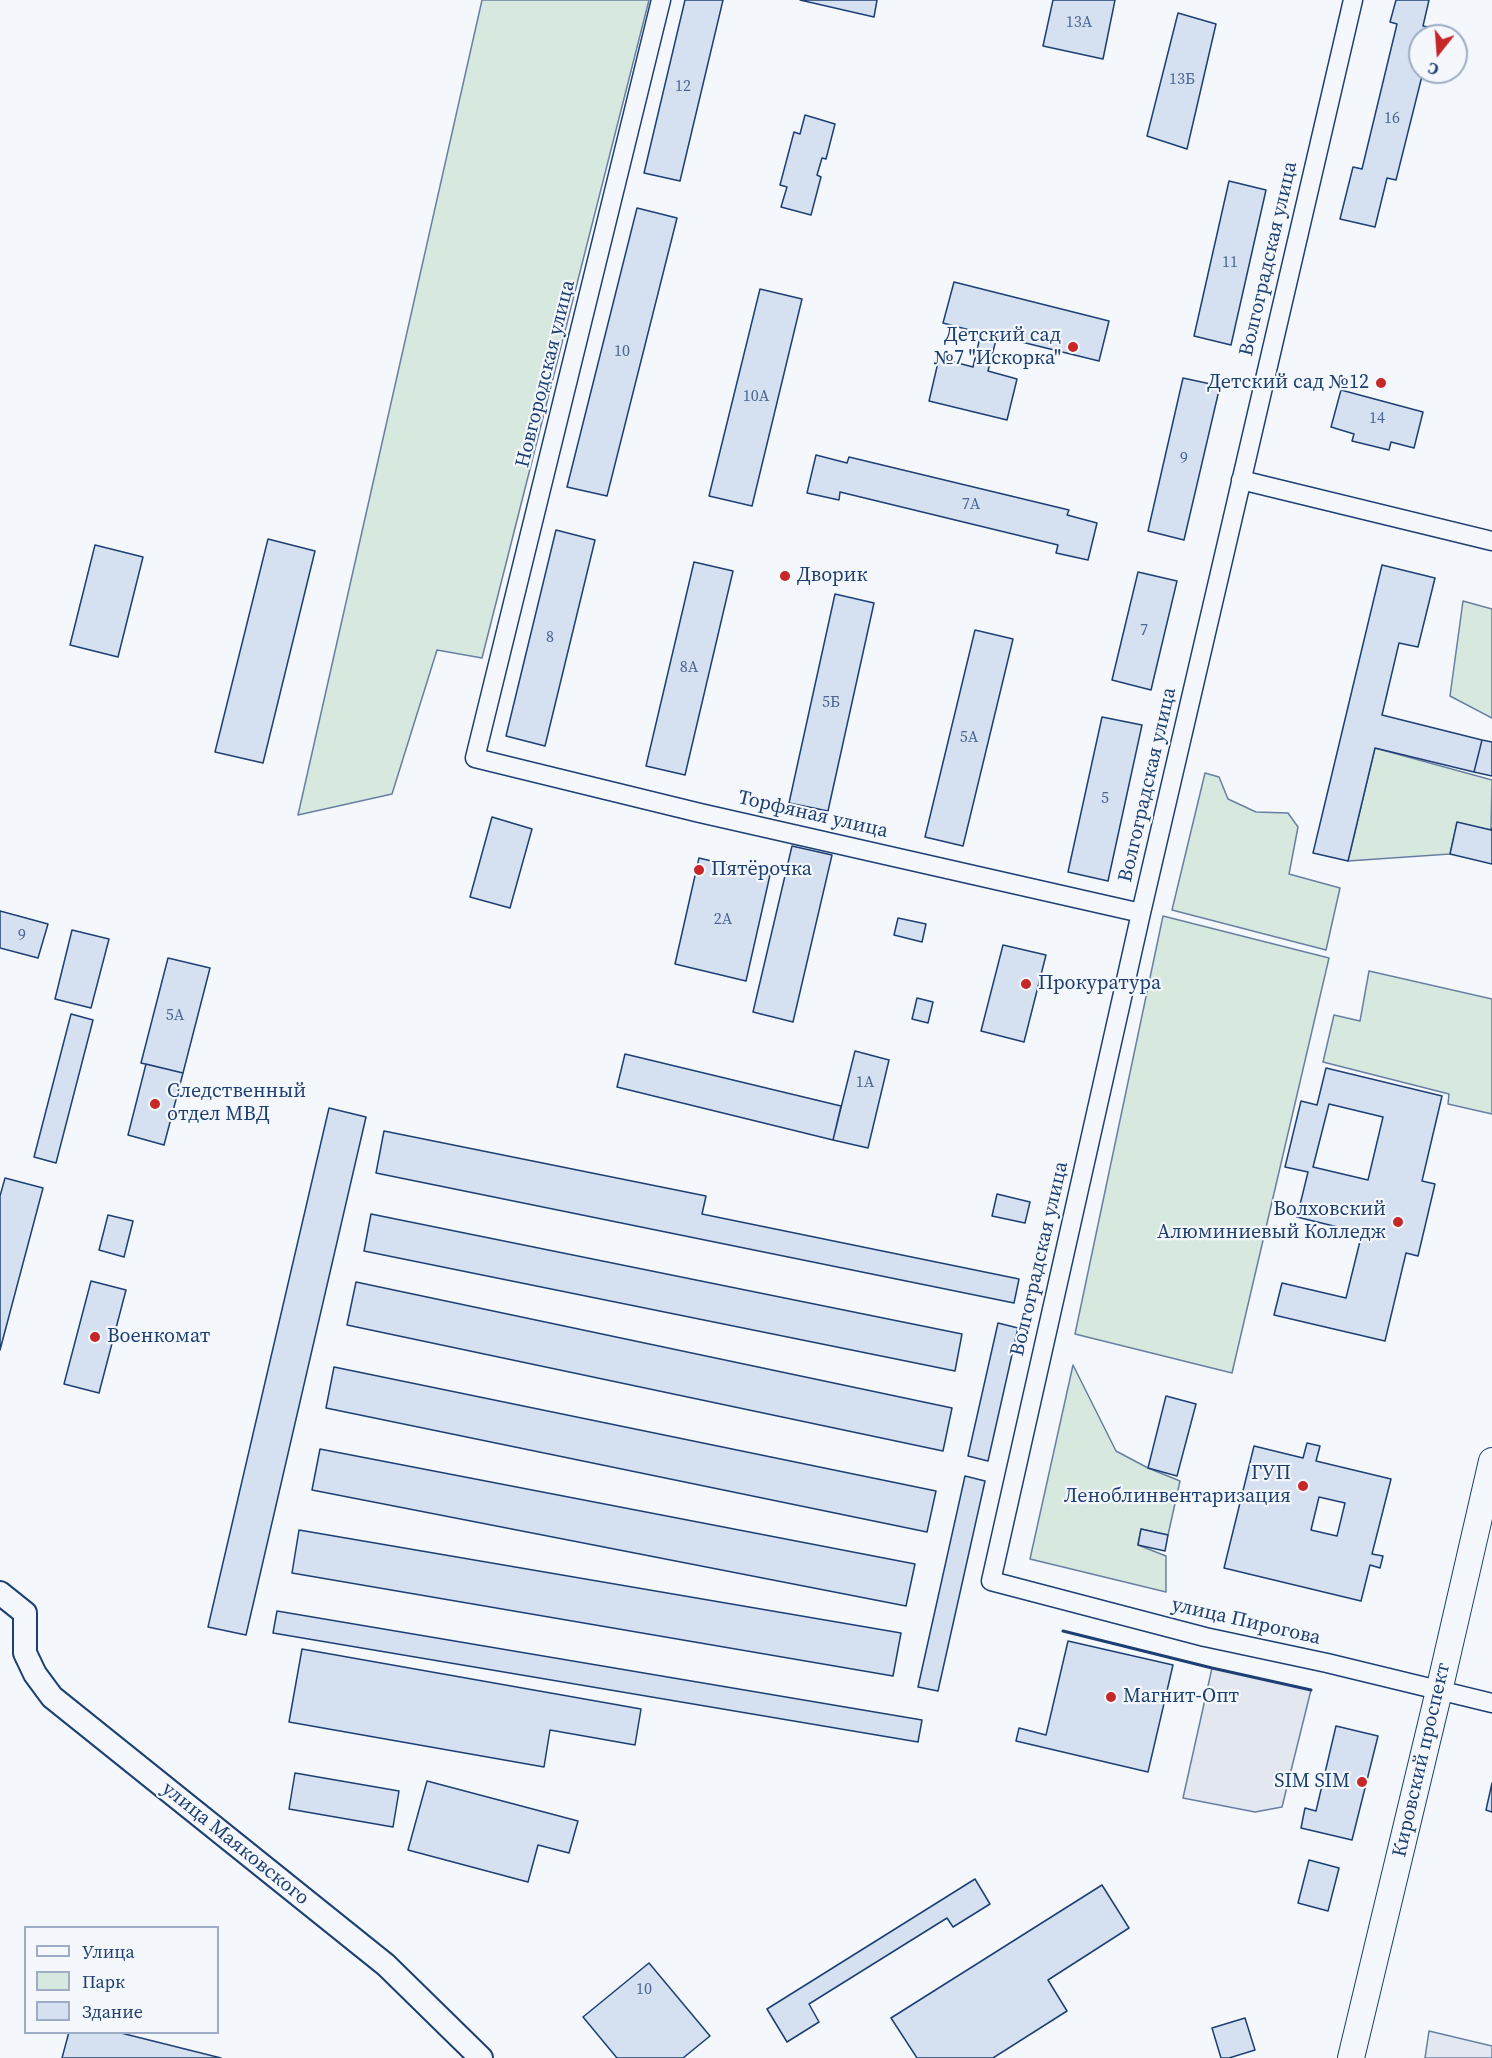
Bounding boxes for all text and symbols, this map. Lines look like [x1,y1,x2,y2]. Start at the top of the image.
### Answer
house number: 13А [1066,13,1092,33]
north arrow [1408,24,1468,84]
text: С [1425,57,1441,81]
house number: 13Б [1169,70,1195,90]
house number: 12 [675,77,691,97]
house number: 16 [1384,109,1400,129]
street label: Волгоградская улица [1235,159,1303,359]
house number: 11 [1222,253,1238,273]
street label: Новгородская улица [511,278,581,470]
place label: Детский cад №7 "Искорка" [934,324,1061,371]
marker: Детский cад №7 "Искорка" [1066,340,1080,354]
house number: 10 [614,342,630,362]
place label: Детский cад №12 [1207,371,1369,395]
marker: Детский cад №12 [1374,376,1388,390]
house number: 10А [743,387,769,407]
house number: 14 [1369,409,1385,429]
house number: 9 [1180,449,1188,469]
house number: 7А [962,495,980,515]
place label: Дворик [797,564,868,588]
marker: Дворик [778,569,792,583]
house number: 7 [1140,621,1148,641]
house number: 8 [546,628,554,648]
house number: 8А [680,658,698,678]
street label: Волгоградская улица [1114,685,1182,885]
house number: 5Б [822,693,840,713]
house number: 5А [960,728,978,748]
street label: Торфяная улица [736,786,890,844]
house number: 5 [1101,789,1109,809]
place label: Пятёрочка [711,858,812,882]
marker: Пятёрочка [692,863,706,877]
house number: 2А [714,910,732,930]
house number: 9 [18,926,26,946]
place label: Прокуратура [1038,972,1161,996]
marker: Прокуратура [1019,977,1033,991]
house number: 5А [166,1006,184,1026]
house number: 1А [856,1073,874,1093]
place label: Следственный отдел МВД [167,1080,306,1127]
marker: Следственный отдел МВД [148,1097,162,1111]
street label: Волгоградская улица [1006,1159,1074,1359]
place label: Волховский Алюминиевый Колледж [1157,1198,1386,1245]
marker: Волховский Алюминиевый Колледж [1391,1215,1405,1229]
place label: Военкомат [107,1325,210,1349]
marker: Военкомат [88,1330,102,1344]
place label: ГУП Леноблинвентаризация [1064,1462,1291,1509]
marker: ГУП Леноблинвентаризация [1296,1479,1310,1493]
street label: улица Пирогова [1169,1593,1323,1651]
street label: Кировский проспект [1388,1661,1456,1859]
place label: Магнит-Опт [1123,1685,1239,1709]
marker: Магнит-Опт [1104,1690,1118,1704]
place label: SIM SIM [1274,1770,1350,1794]
marker: SIM SIM [1355,1775,1369,1789]
street label: улица Маяковского [156,1777,314,1911]
legend [24,1926,219,2034]
text: Улица [82,1939,135,1964]
text: Парк [82,1969,125,1994]
house number: 10 [636,1980,652,2000]
text: Здание [82,1999,143,2024]

